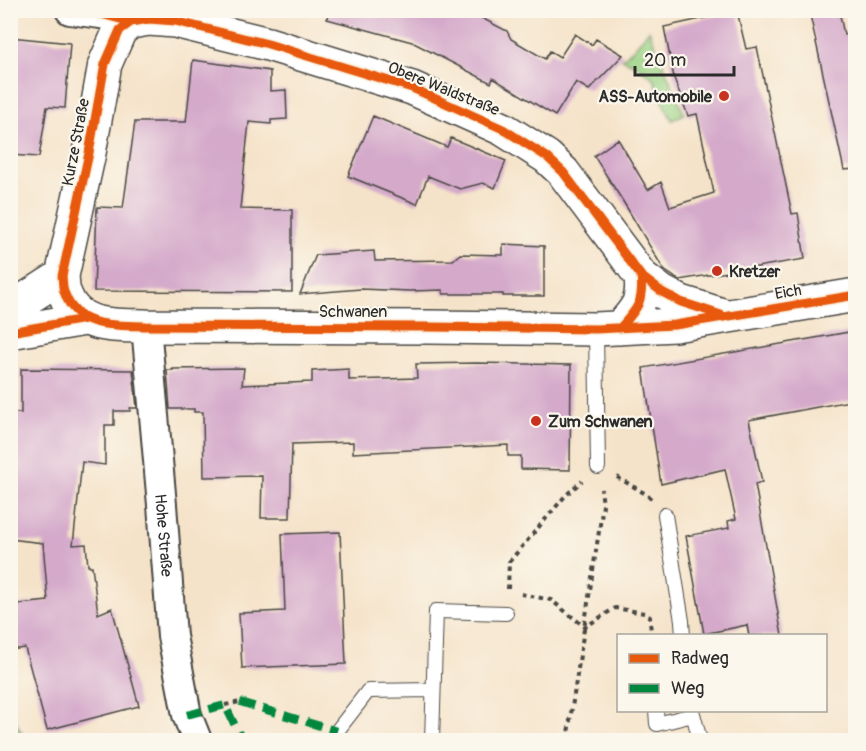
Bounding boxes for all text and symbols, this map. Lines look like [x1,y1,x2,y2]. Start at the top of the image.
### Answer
scale bar [635,39,734,77]
text: 20 m [644,49,686,72]
street label: Obere Waldstraße [385,57,503,120]
place label: ASS-Automobile [599,87,713,107]
marker: ASS-Automobile [717,89,731,103]
street label: Kurze Straße [58,97,94,188]
place label: Kretzer [729,262,781,282]
marker: Kretzer [710,264,724,278]
street label: Eich [773,280,803,304]
street label: Schwanen [319,302,387,322]
place label: Zum Schwanen [548,412,653,432]
marker: Zum Schwanen [529,414,543,428]
street label: Hohe Straße [150,493,176,578]
legend [617,634,827,712]
text: Radweg [671,647,729,670]
text: Weg [671,677,704,700]

